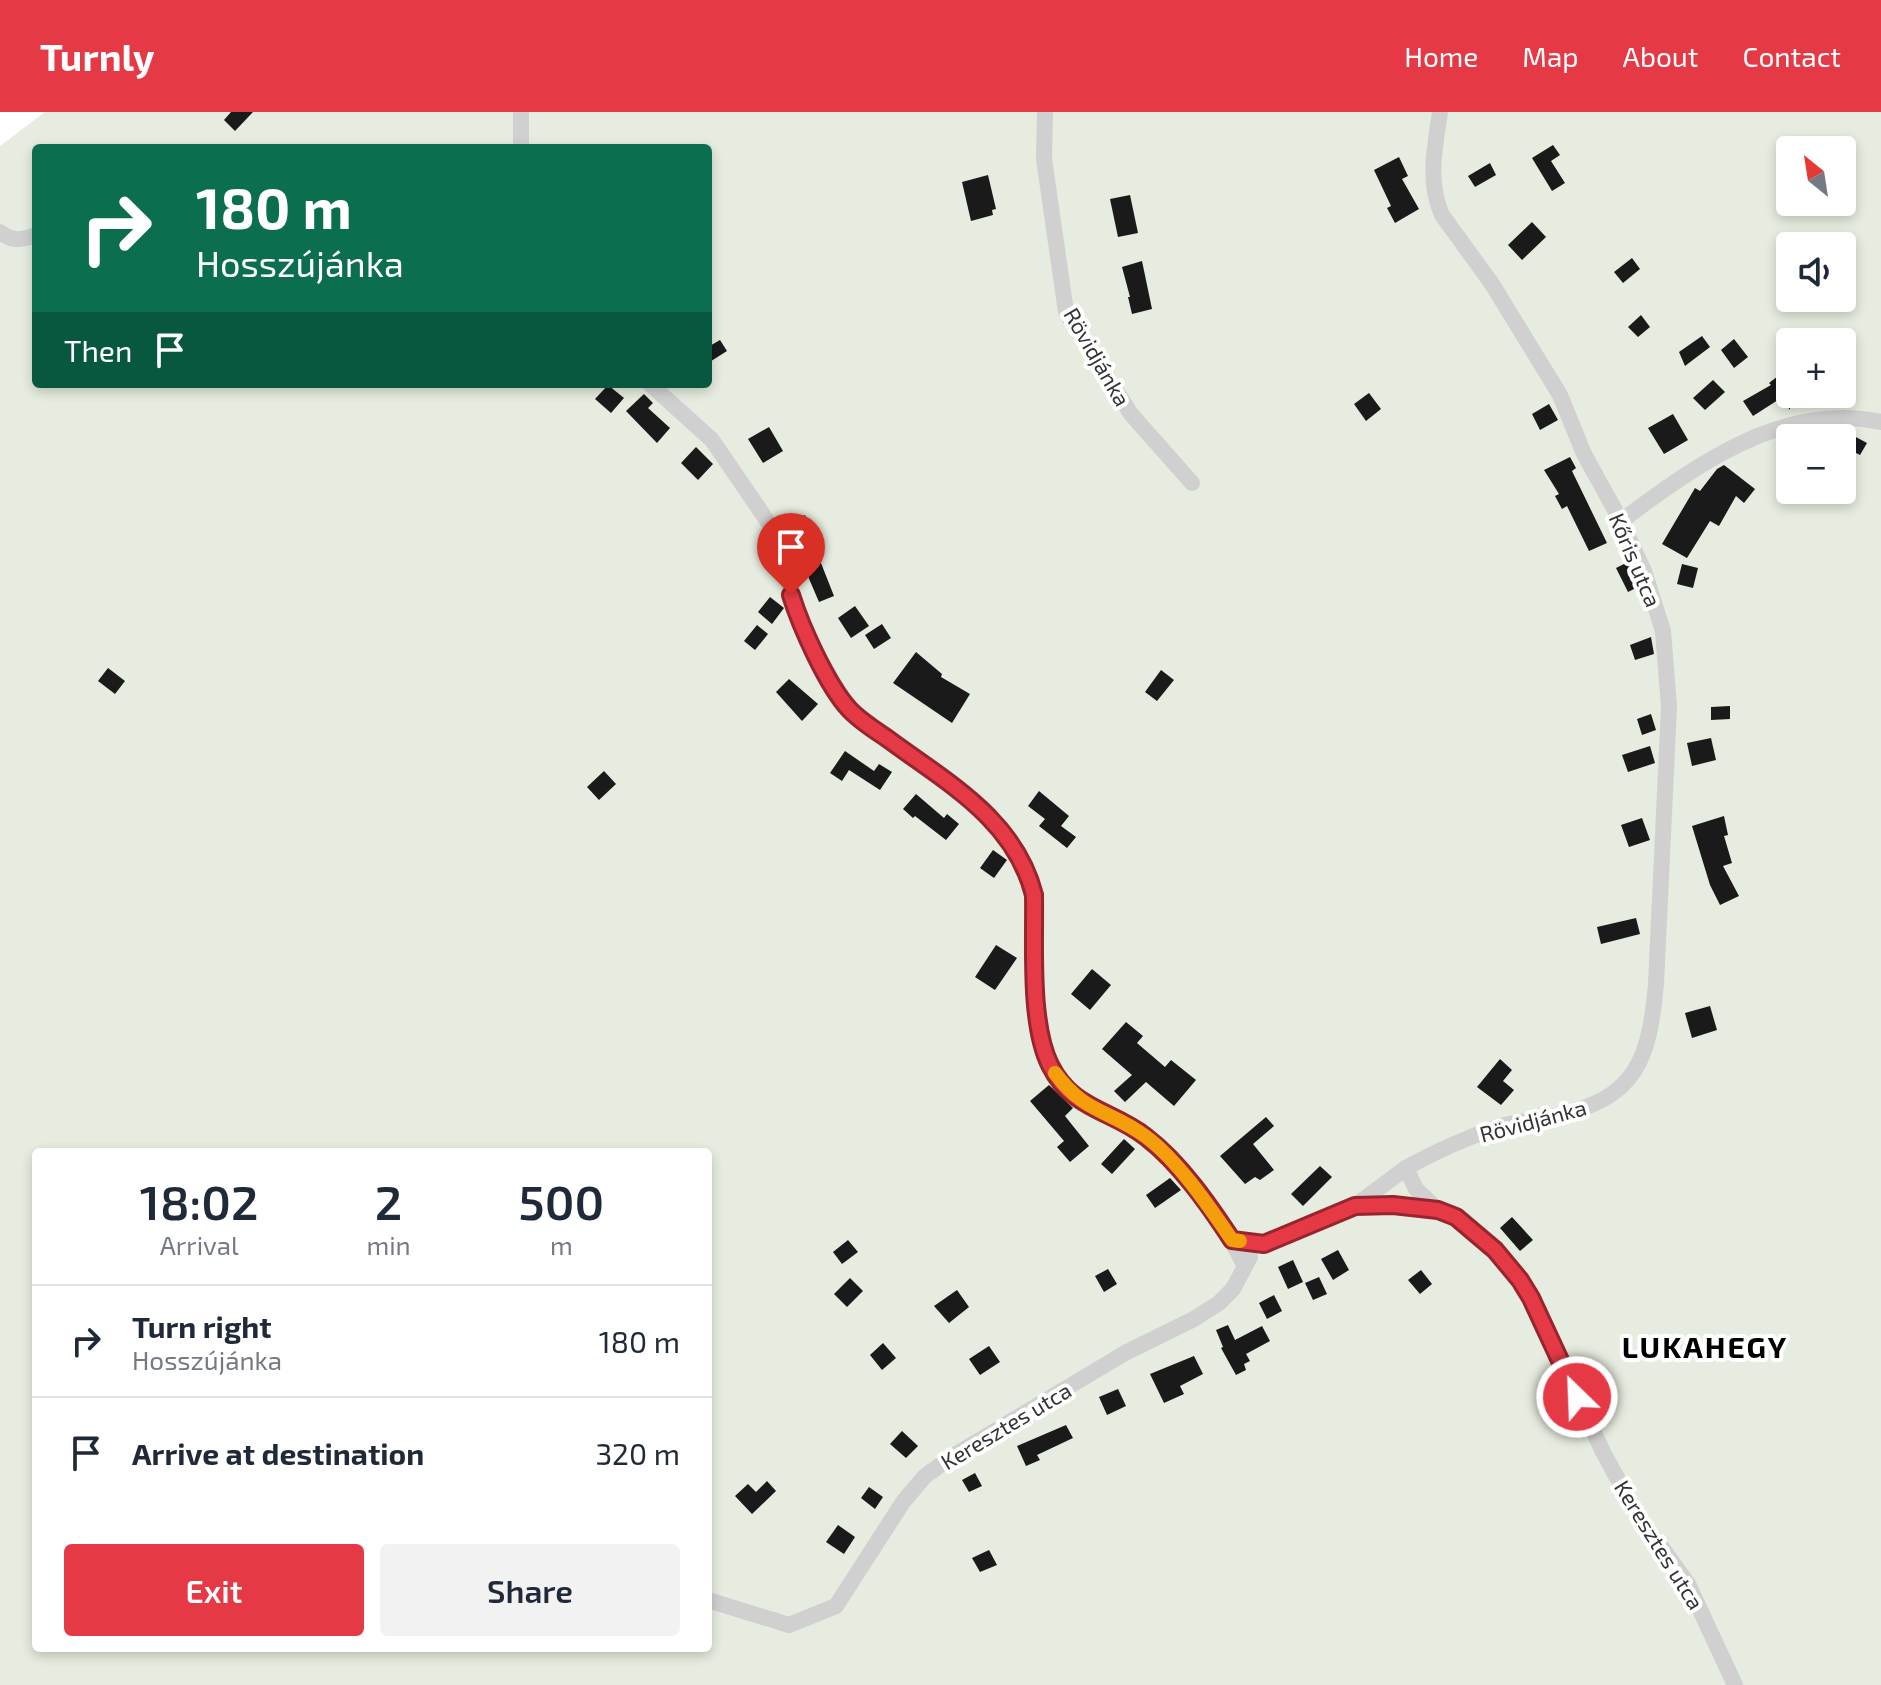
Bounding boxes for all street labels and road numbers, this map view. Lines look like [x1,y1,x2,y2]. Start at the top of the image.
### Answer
street label: Rövidjánka [1058,303,1136,411]
street label: Kőris utca [1605,509,1667,610]
street label: Rövidjánka [1477,1093,1589,1148]
street label: Keresztes utca [936,1376,1075,1474]
street label: Keresztes utca [1610,1475,1710,1614]

